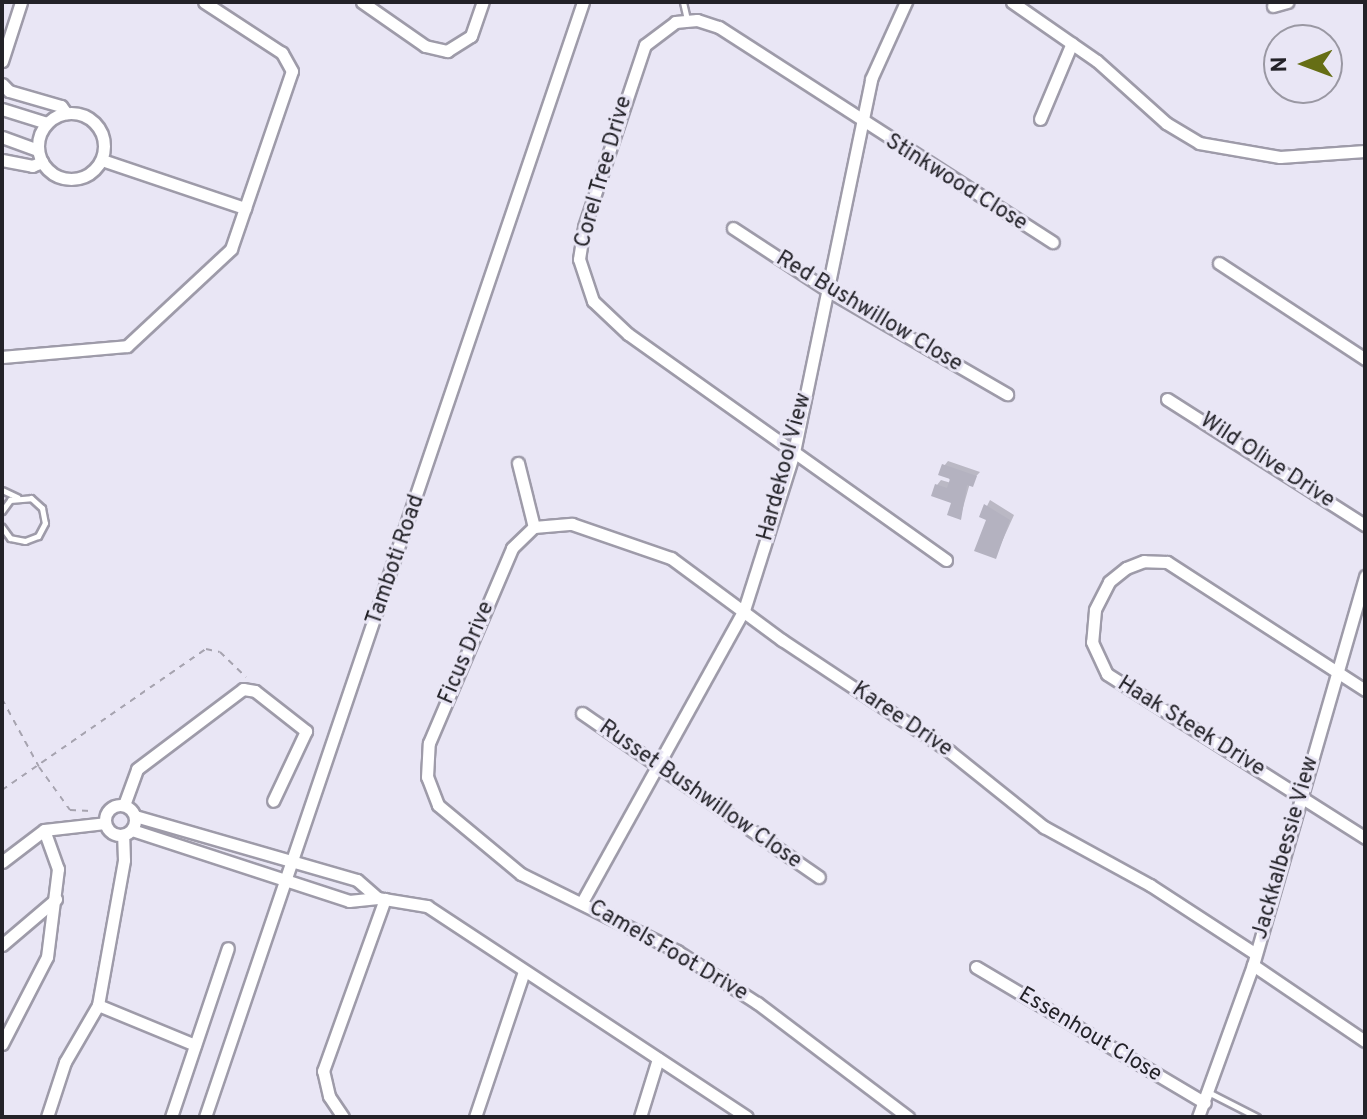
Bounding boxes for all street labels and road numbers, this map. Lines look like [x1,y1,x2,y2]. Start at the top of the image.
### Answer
street label: Corel Tree Drive [570,93,638,251]
street label: Stinkwood Close [880,129,1032,237]
street label: Red Bushwillow Close [771,246,967,378]
street label: Hardekool View [752,390,818,544]
street label: Wild Olive Drive [1195,408,1339,514]
street label: Tamboti Road [361,491,431,629]
street label: Ficus Drive [434,598,500,708]
street label: Haak Steek Drive [1112,671,1270,783]
street label: Karee Drive [847,677,957,763]
street label: Russet Bushwillow Close [594,715,806,875]
street label: Jackkalbessie View [1247,753,1325,943]
street label: Camels Foot Drive [584,895,752,1007]
street label: Essenhout Close [1014,982,1166,1088]

